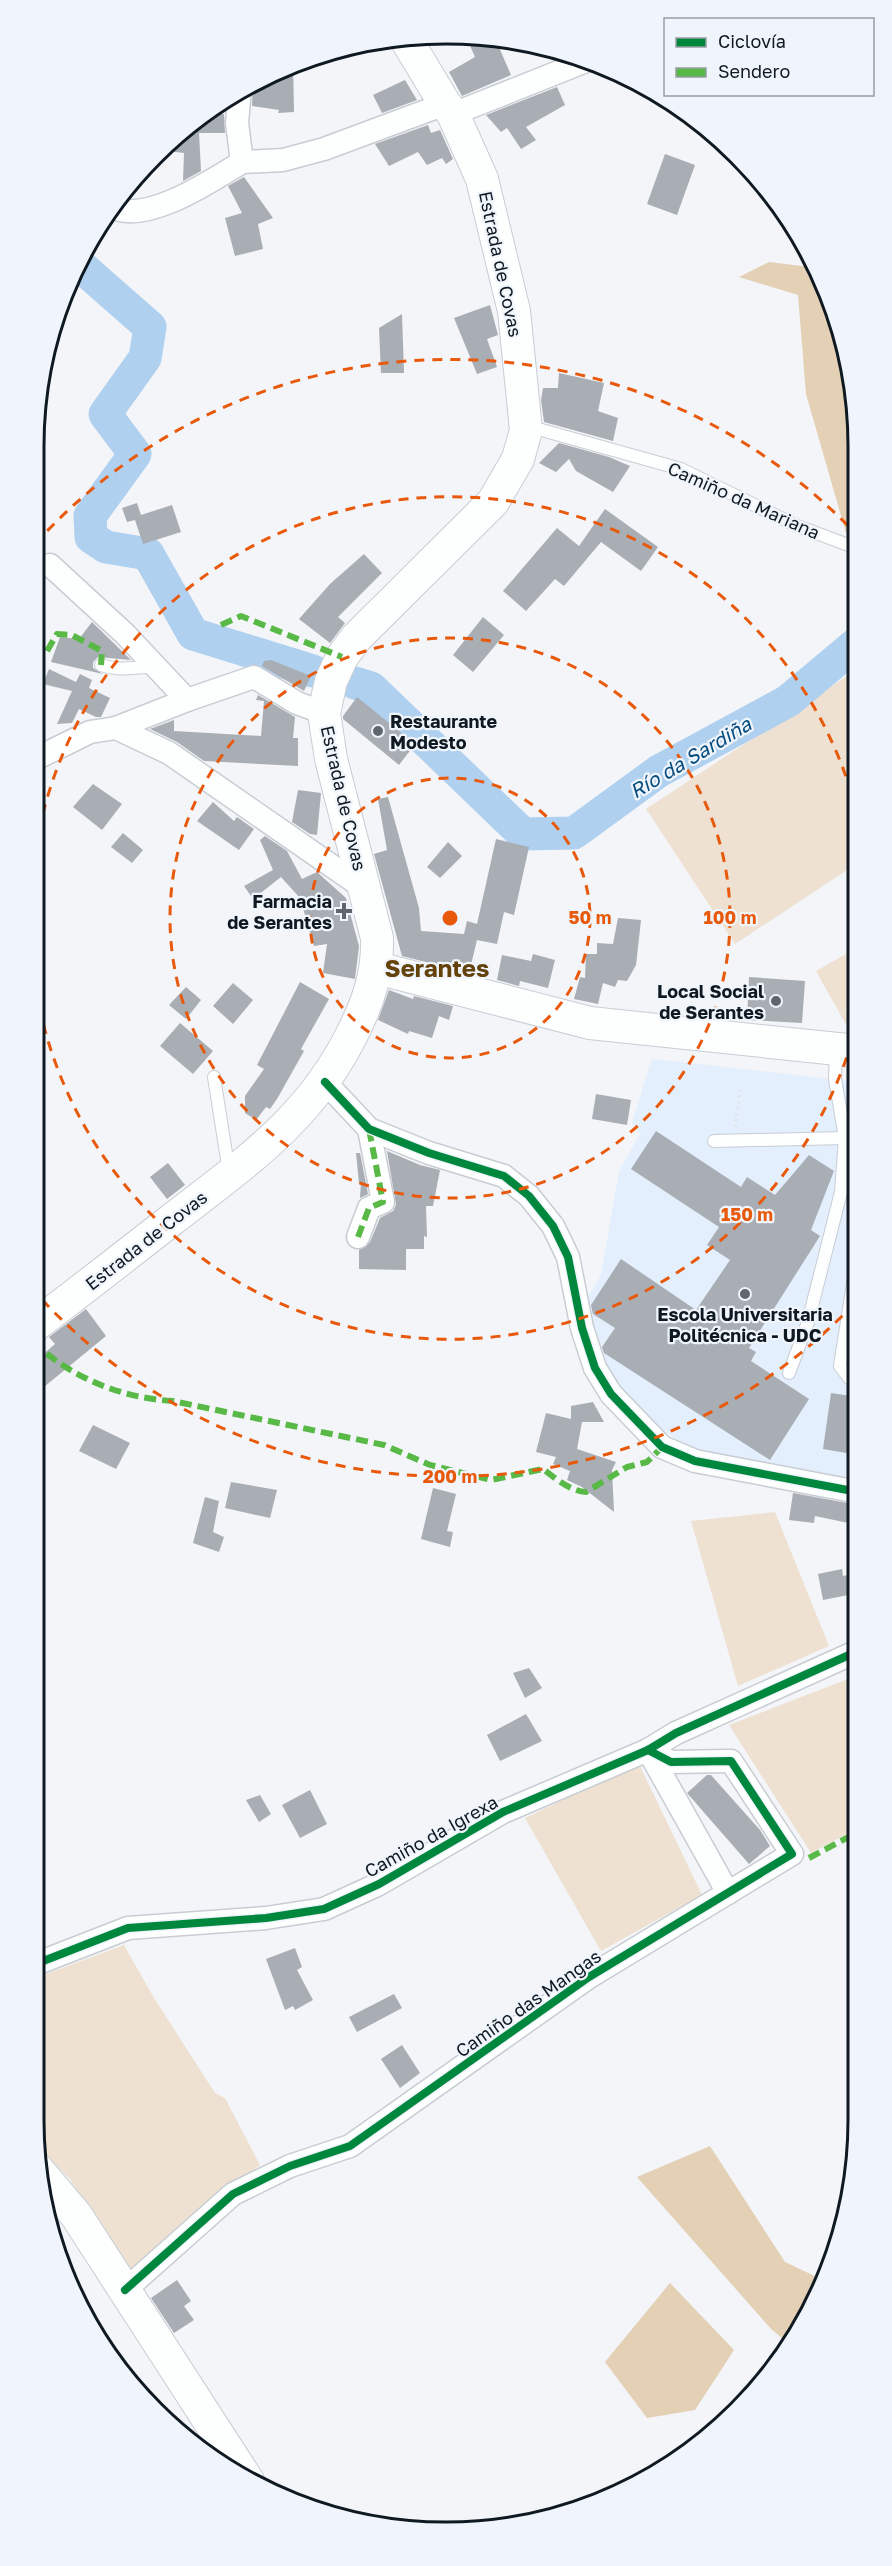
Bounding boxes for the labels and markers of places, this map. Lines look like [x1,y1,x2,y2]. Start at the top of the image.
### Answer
place label: Restaurante Modesto [390,710,497,753]
marker: Restaurante Modesto [371,724,385,738]
place label: Farmacia de Serantes [227,890,332,933]
marker: Farmacia de Serantes [337,904,351,918]
centre of rings [440,908,460,928]
place label: Local Social de Serantes [657,980,764,1023]
marker: Local Social de Serantes [769,994,783,1008]
marker: Escola Universitaria Politécnica - UDC [738,1287,752,1301]
place label: Escola Universitaria Politécnica - UDC [657,1303,833,1346]

